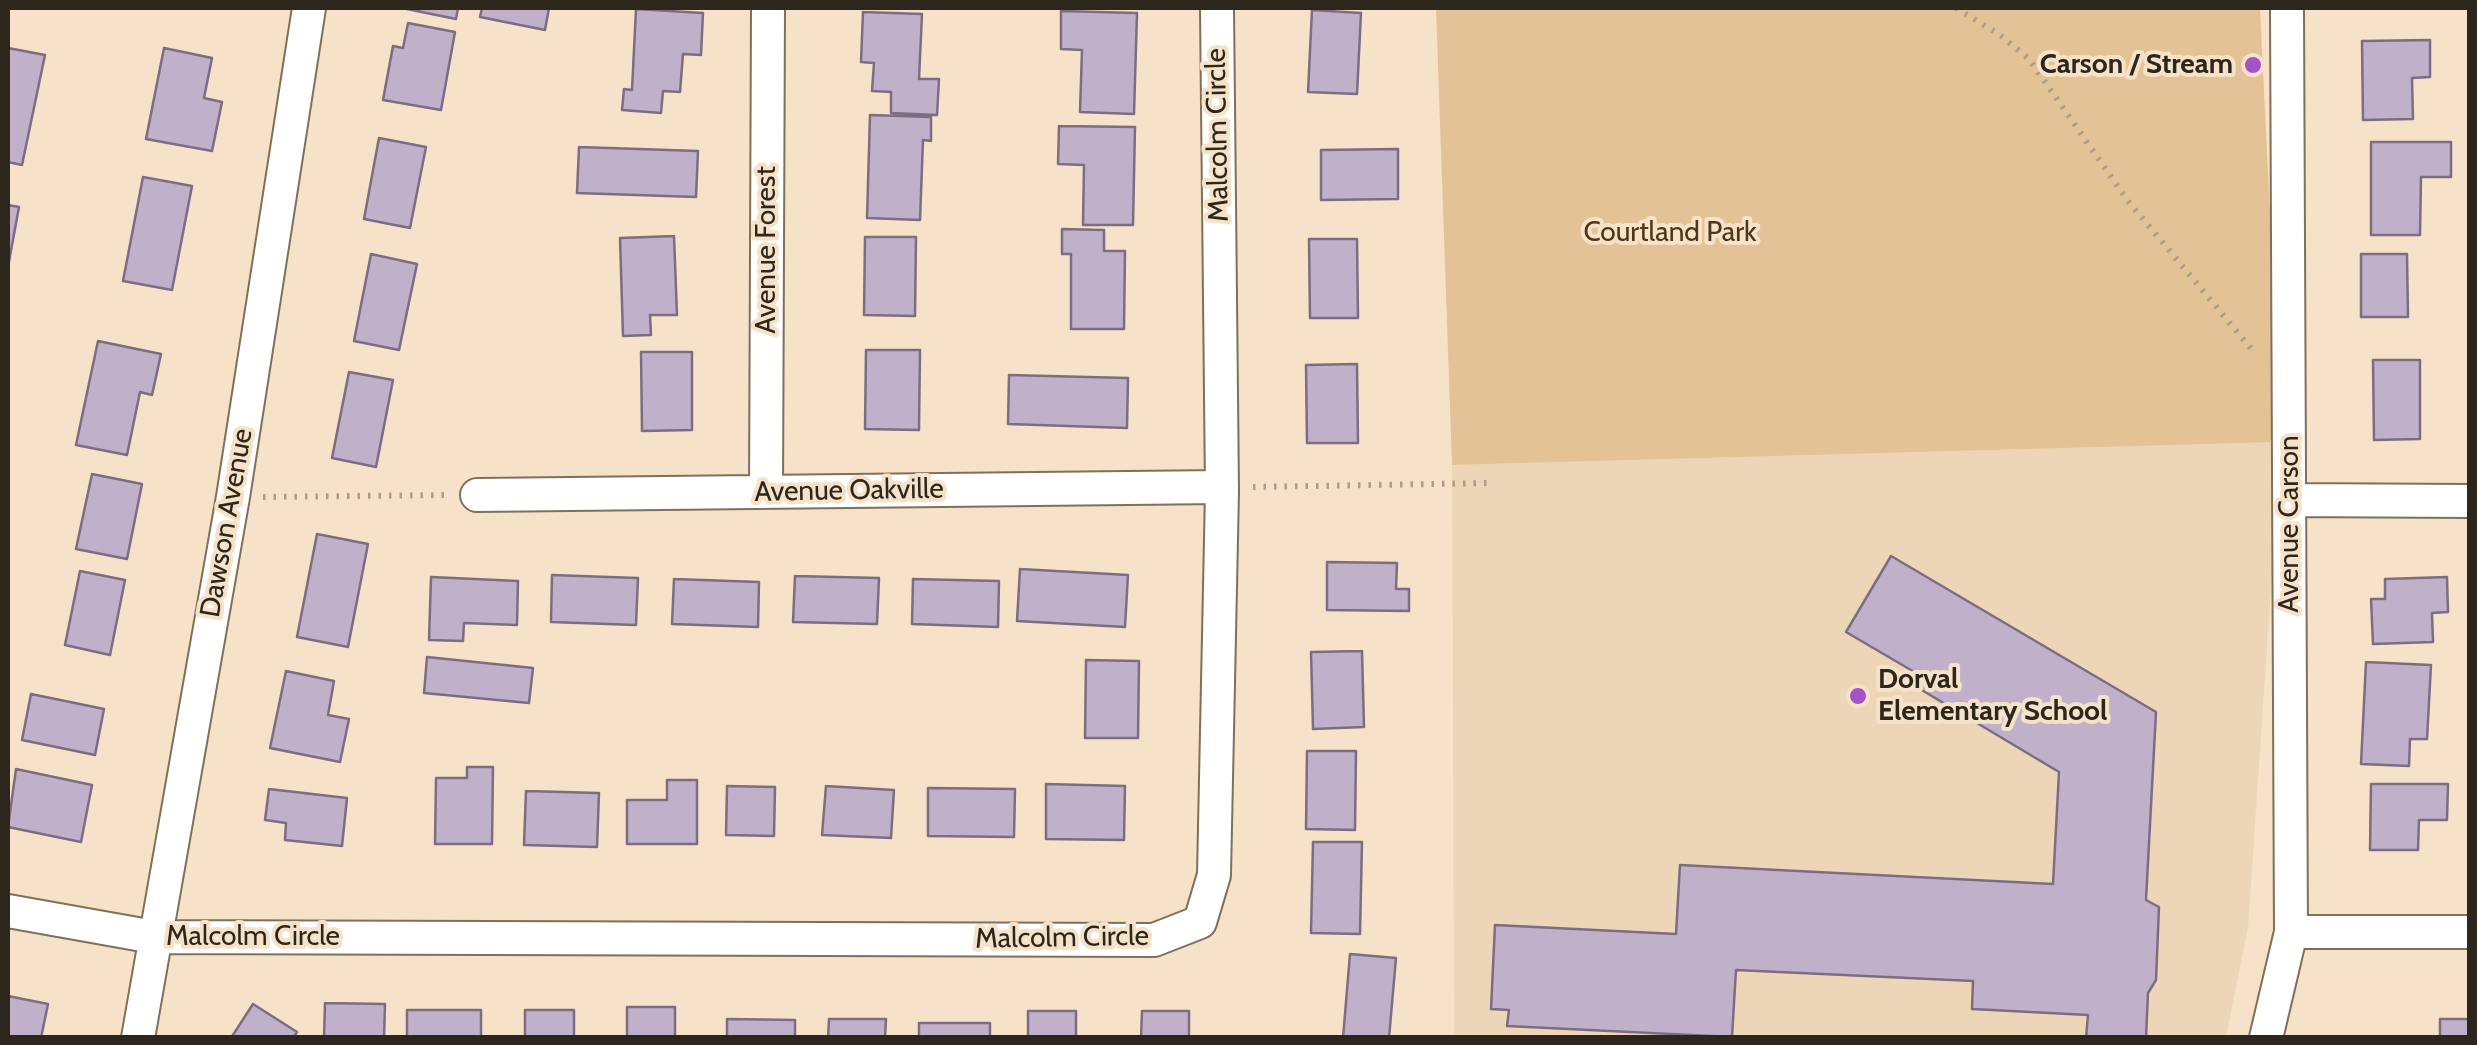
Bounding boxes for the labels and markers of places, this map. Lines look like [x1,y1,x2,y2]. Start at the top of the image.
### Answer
place label: Carson / Stream [2040,48,2233,82]
marker: Carson / Stream [2242,54,2264,76]
place label: Dorval Elementary School [1878,663,2107,729]
marker: Dorval Elementary School [1847,685,1869,707]

